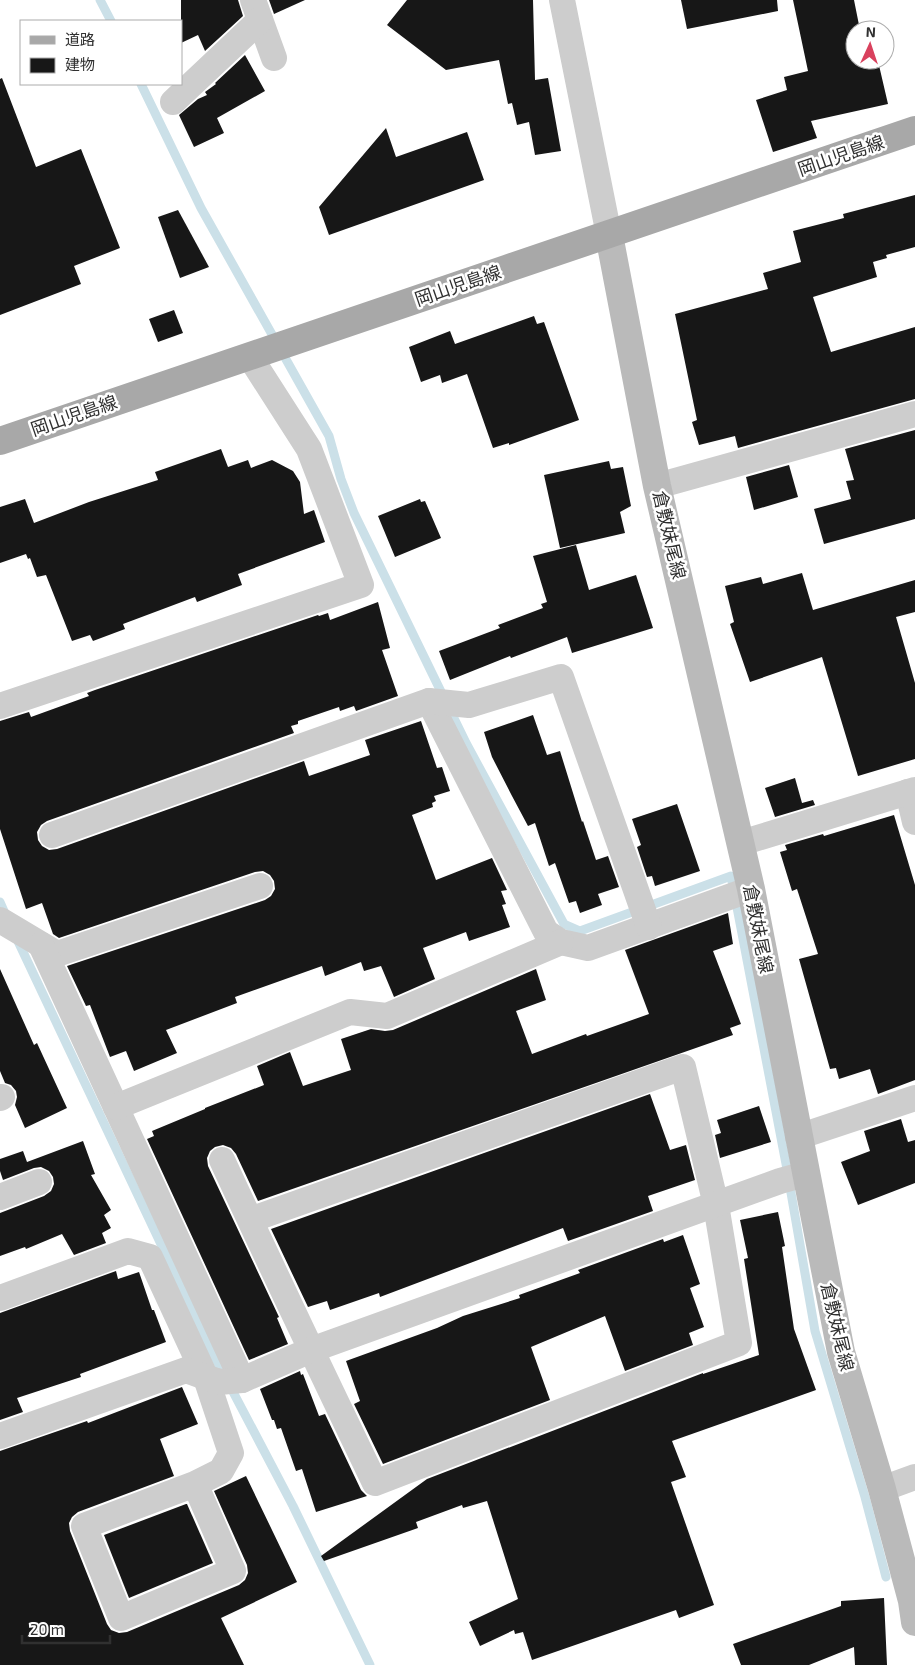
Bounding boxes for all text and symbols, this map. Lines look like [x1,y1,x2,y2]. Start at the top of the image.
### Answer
legend [20,20,182,85]
north arrow [845,20,895,70]
text: N [865,23,876,40]
text: 道路 [65,30,95,48]
text: 建物 [65,55,95,73]
street label: 岡山児島線 [795,130,887,180]
street label: 岡山児島線 [412,260,504,310]
street label: 岡山児島線 [28,390,120,440]
street label: 倉敷妹尾線 [649,488,691,581]
street label: 倉敷妹尾線 [740,883,778,975]
street label: 倉敷妹尾線 [817,1280,859,1373]
scale bar [22,1612,110,1644]
text: 20 m [30,1620,64,1638]

